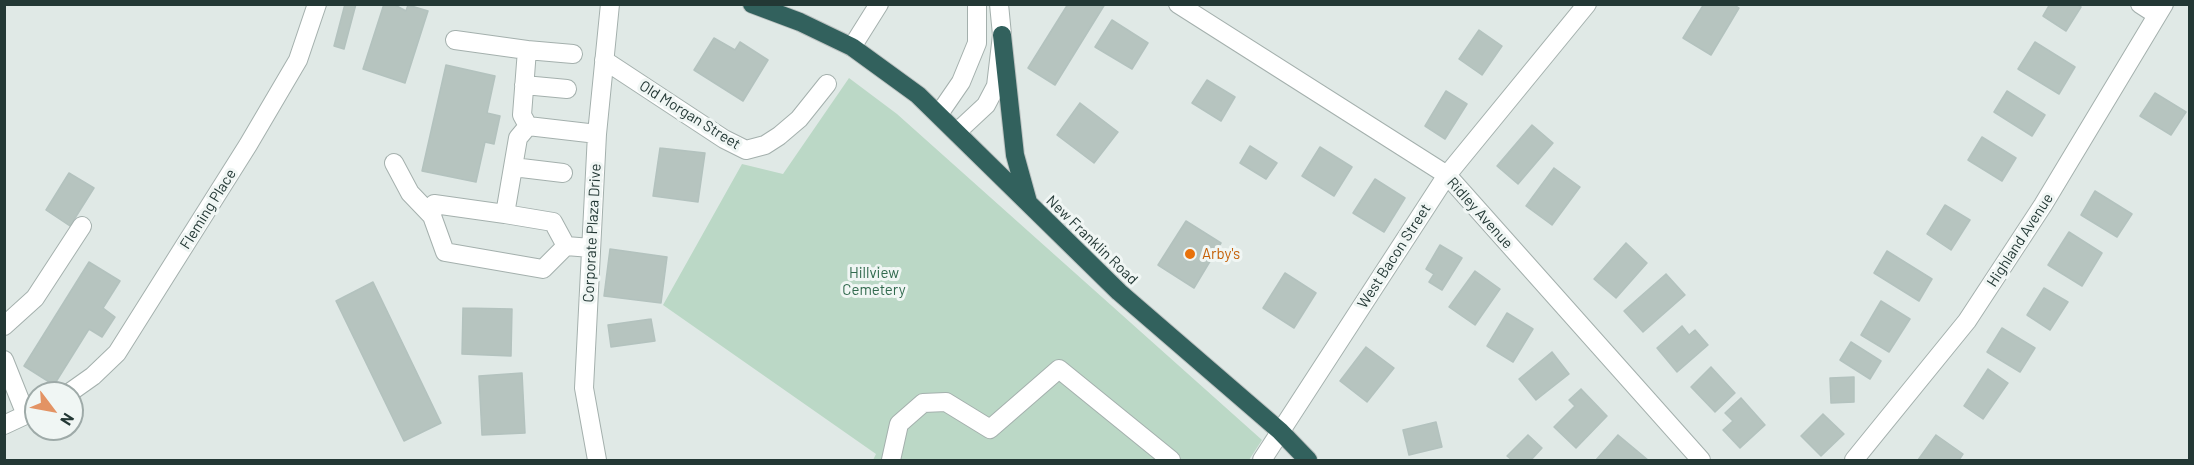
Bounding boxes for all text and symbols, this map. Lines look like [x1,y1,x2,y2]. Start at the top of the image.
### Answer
street label: Old Morgan Street [636,77,744,153]
street label: Corporate Plaza Drive [579,163,605,303]
street label: Fleming Place [176,166,240,252]
street label: Ridley Avenue [1443,174,1517,252]
street label: Highland Avenue [1983,190,2057,290]
street label: New Franklin Road [1042,192,1142,288]
street label: West Bacon Street [1354,200,1434,312]
place label: Arby's [1202,245,1240,263]
marker: Arby's [1183,247,1197,261]
park label: Hillview Cemetery [842,264,906,299]
north arrow [24,381,84,441]
text: N [57,410,79,429]

